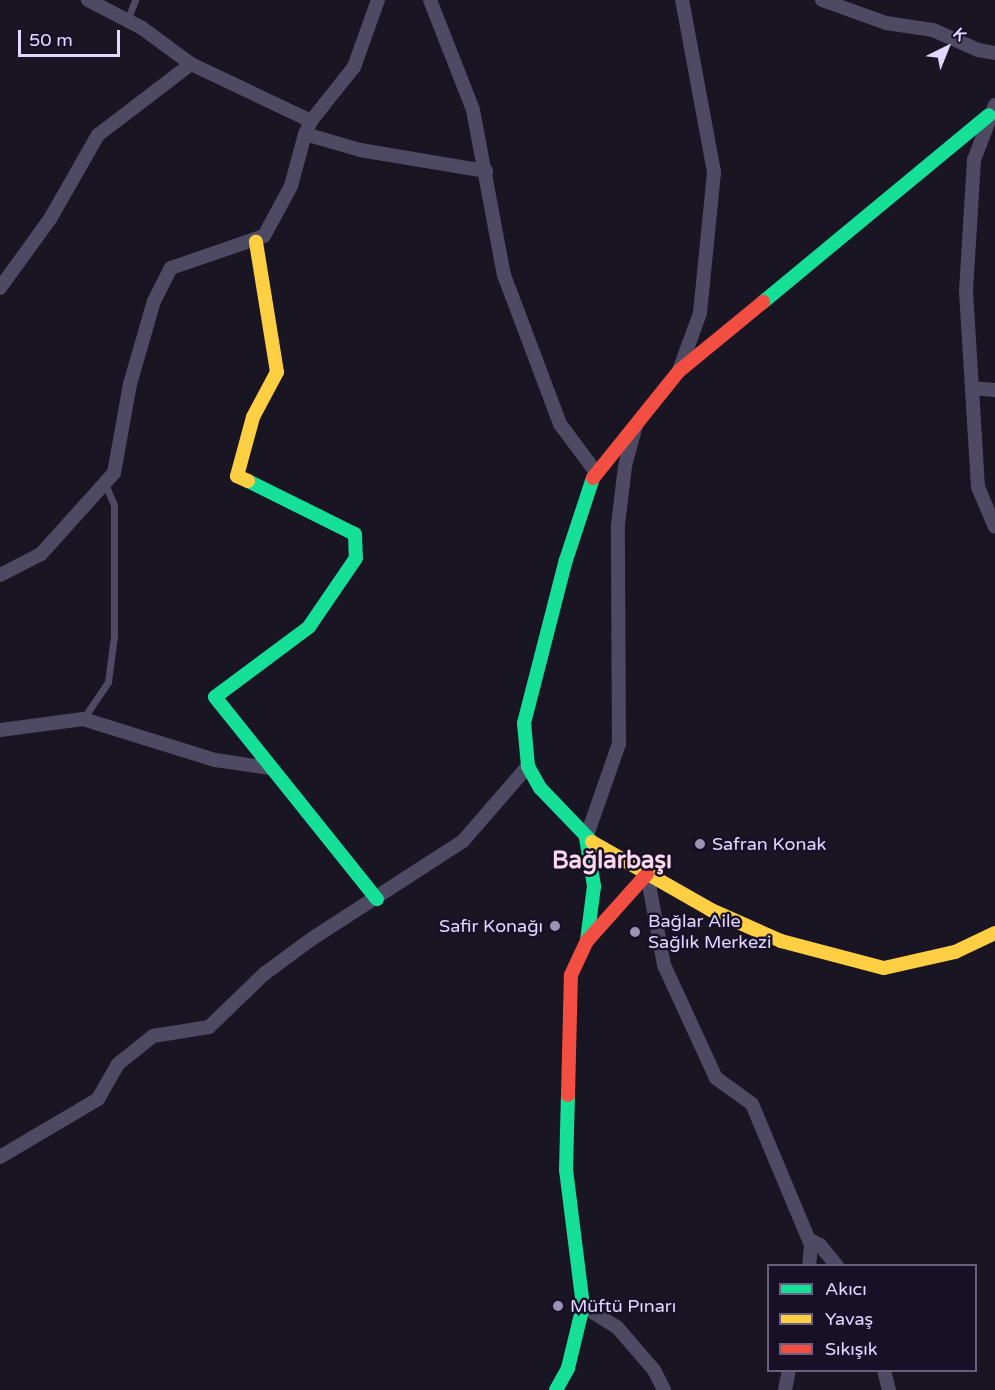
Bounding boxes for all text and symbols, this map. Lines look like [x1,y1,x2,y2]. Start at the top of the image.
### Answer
scale bar [21,18,123,56]
north arrow [917,18,977,78]
text: K [949,24,970,46]
text: 50 m [29,29,73,51]
place label: Safran Konak [712,833,826,855]
marker: Safran Konak [693,837,707,851]
district label: Bağlarbaşı [552,847,672,875]
place label: Bağlar Aile Sağlık Merkezi [648,911,772,954]
place label: Safir Konağı [439,915,543,937]
marker: Safir Konağı [548,919,562,933]
marker: Bağlar Aile Sağlık Merkezi [626,923,644,941]
legend [767,1264,977,1372]
text: Akıcı [825,1278,867,1300]
place label: Müftü Pınarı [570,1295,676,1317]
marker: Müftü Pınarı [551,1299,565,1313]
text: Yavaş [825,1308,873,1330]
text: Sıkışık [825,1338,878,1360]

